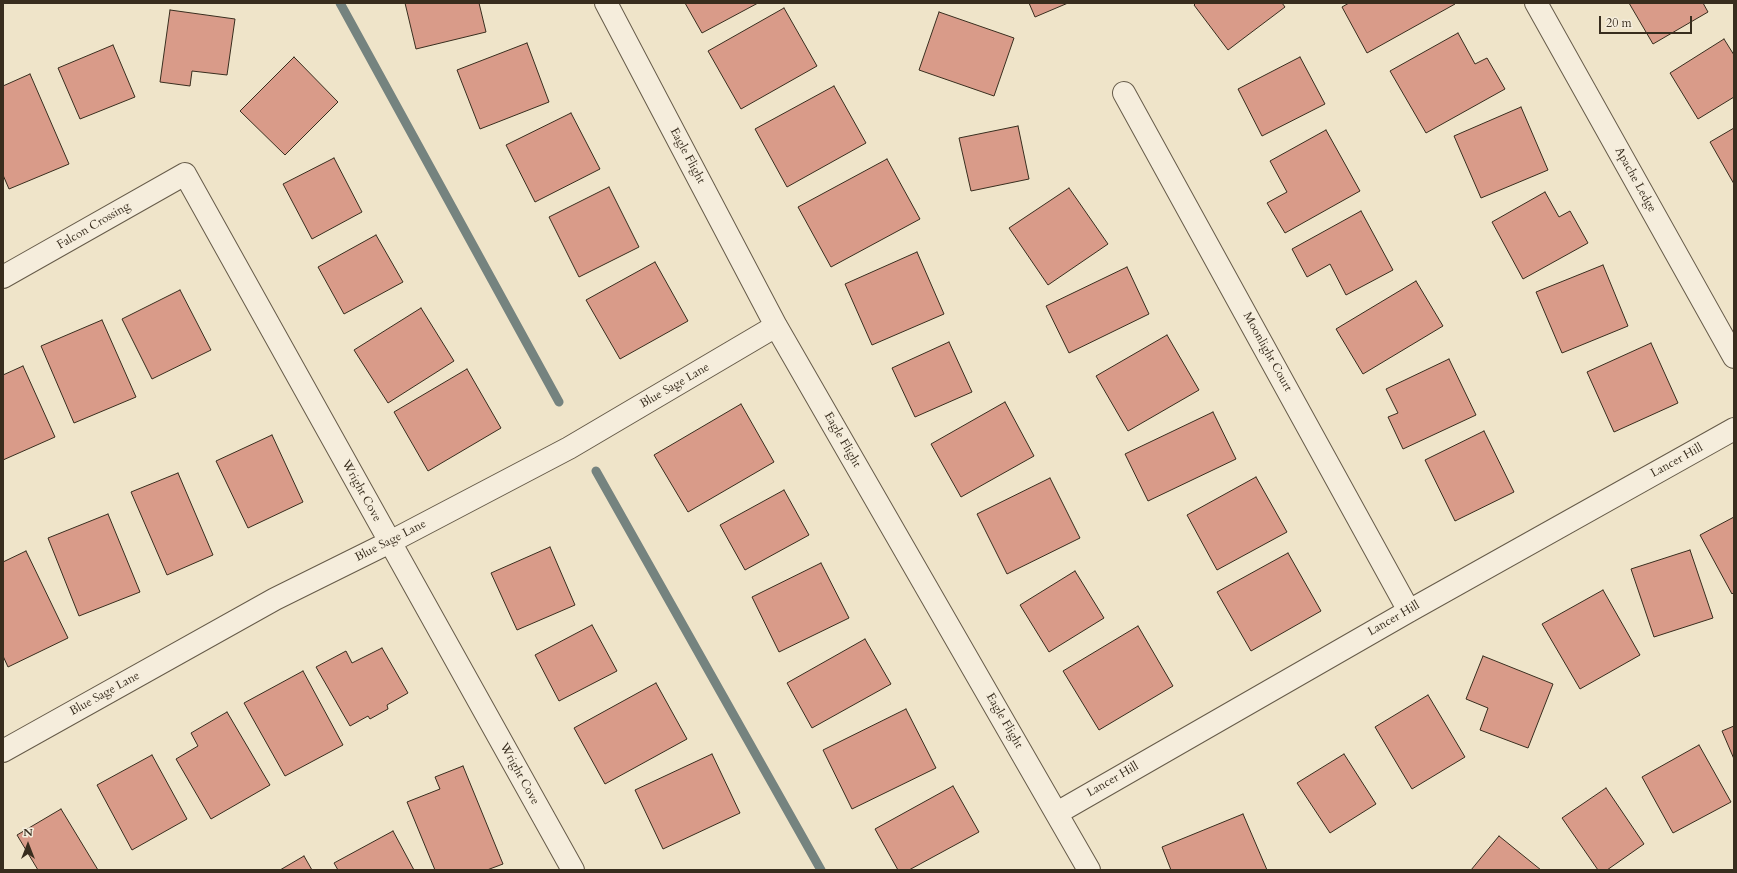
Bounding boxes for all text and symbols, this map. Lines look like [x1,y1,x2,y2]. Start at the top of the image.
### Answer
scale bar [1601,8,1694,34]
text: 20 m [1606,15,1632,31]
street label: Eagle Flight [666,126,708,186]
street label: Apache Ledge [1611,145,1659,215]
street label: Falcon Crossing [55,199,133,253]
street label: Moonlight Court [1239,310,1295,394]
street label: Blue Sage Lane [638,360,712,412]
street label: Eagle Flight [820,410,864,470]
street label: Lancer Hill [1648,441,1706,481]
street label: Wright Cove [338,458,384,524]
street label: Blue Sage Lane [353,517,429,565]
street label: Lancer Hill [1366,598,1422,640]
street label: Blue Sage Lane [67,669,143,719]
street label: Eagle Flight [982,691,1026,751]
street label: Wright Cove [496,741,542,807]
street label: Lancer Hill [1085,759,1141,801]
north arrow [8,825,48,865]
text: N [23,825,33,840]

